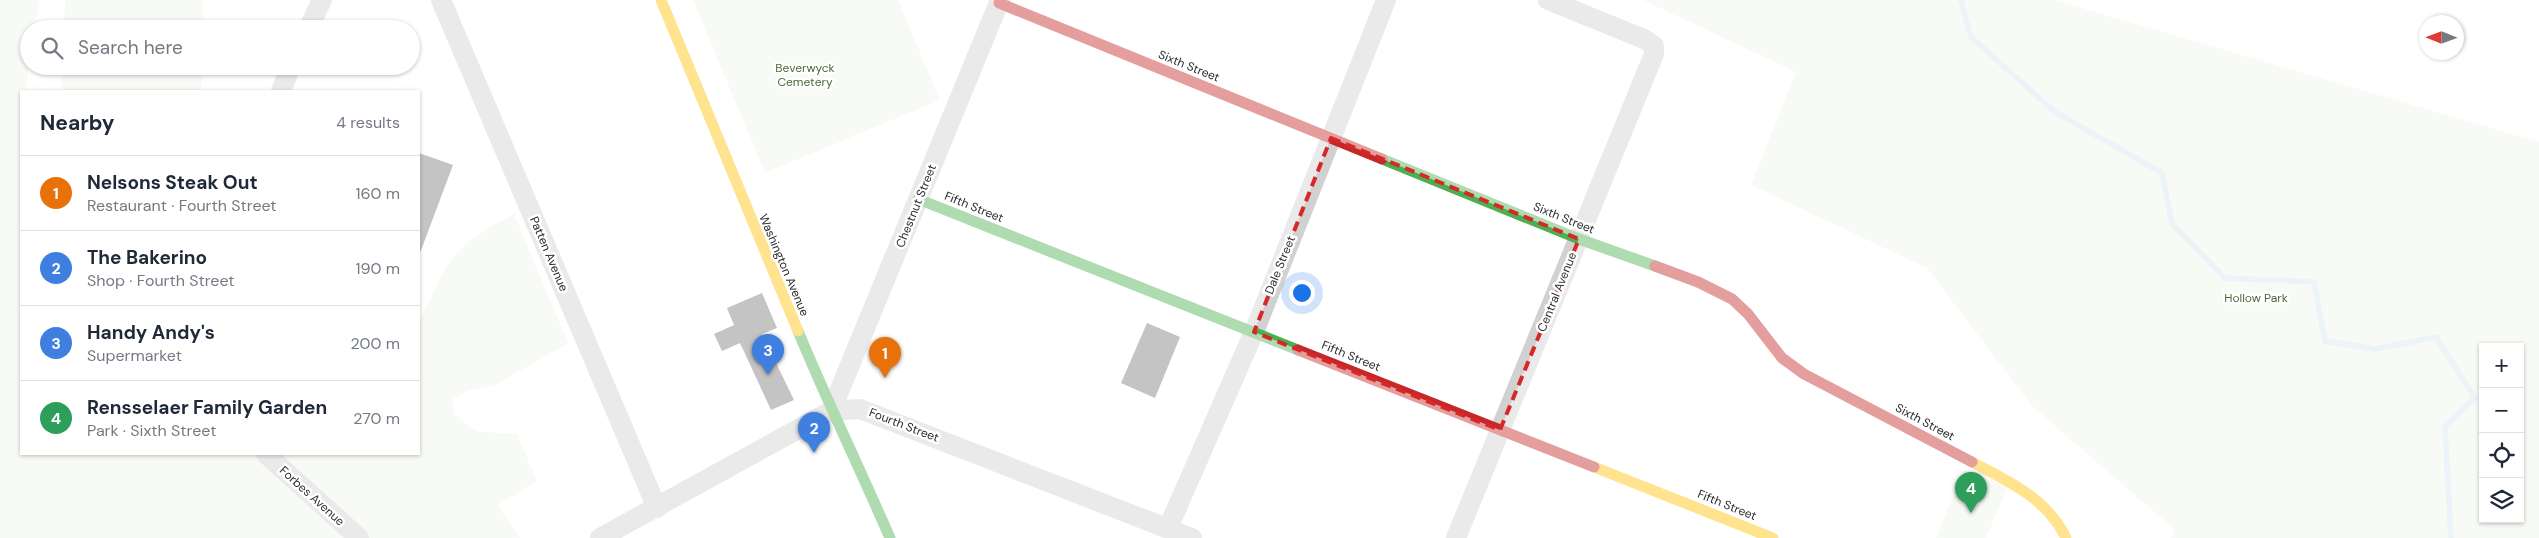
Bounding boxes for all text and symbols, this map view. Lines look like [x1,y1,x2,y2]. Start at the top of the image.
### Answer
north arrow [2419,15,2464,60]
search box [20,20,420,75]
icon: search [38,34,66,62]
text: Search here [78,35,183,60]
street label: Sixth Street [1156,46,1222,86]
park label: Beverwyck Cemetery [775,60,835,90]
text: Nearby [40,109,114,137]
text: 4 results [336,112,400,133]
street label: Chestnut Street [892,162,940,250]
text: Nelsons Steak Out [87,170,258,195]
text: 1 [53,183,59,204]
text: 160 m [356,183,400,204]
street label: Fifth Street [942,188,1006,226]
text: Restaurant · Fourth Street [87,195,277,216]
street label: Sixth Street [1531,198,1597,238]
street label: Washington Avenue [755,211,813,319]
street label: Patten Avenue [526,214,572,294]
street label: Dale Street [1261,233,1299,297]
text: The Bakerino [87,245,207,270]
street label: Central Avenue [1534,250,1580,334]
text: 2 [51,258,61,279]
text: 190 m [356,258,400,279]
text: Shop · Fourth Street [87,270,235,291]
your location [1289,280,1315,306]
park label: Hollow Park [2224,290,2288,306]
text: Handy Andy's [87,320,215,345]
text: 3 [51,333,61,354]
text: 200 m [351,333,400,354]
pin: 3 [752,334,784,375]
pin: 1 [869,337,901,378]
street label: Fifth Street [1319,337,1383,375]
map controls [2479,343,2524,523]
button: + [2479,343,2524,388]
text: Supermarket [87,345,182,366]
button: − [2479,388,2524,433]
text: Rensselaer Family Garden [87,395,327,420]
street label: Sixth Street [1893,400,1958,444]
street label: Fourth Street [867,404,941,446]
text: 4 [51,408,61,429]
text: 270 m [353,408,400,429]
pin: 2 [798,412,830,453]
text: Park · Sixth Street [87,420,216,441]
button: locate [2479,433,2524,478]
street label: Forbes Avenue [276,463,348,530]
pin: 4 [1955,472,1987,513]
button: layers [2479,478,2524,523]
street label: Fifth Street [1695,486,1759,524]

